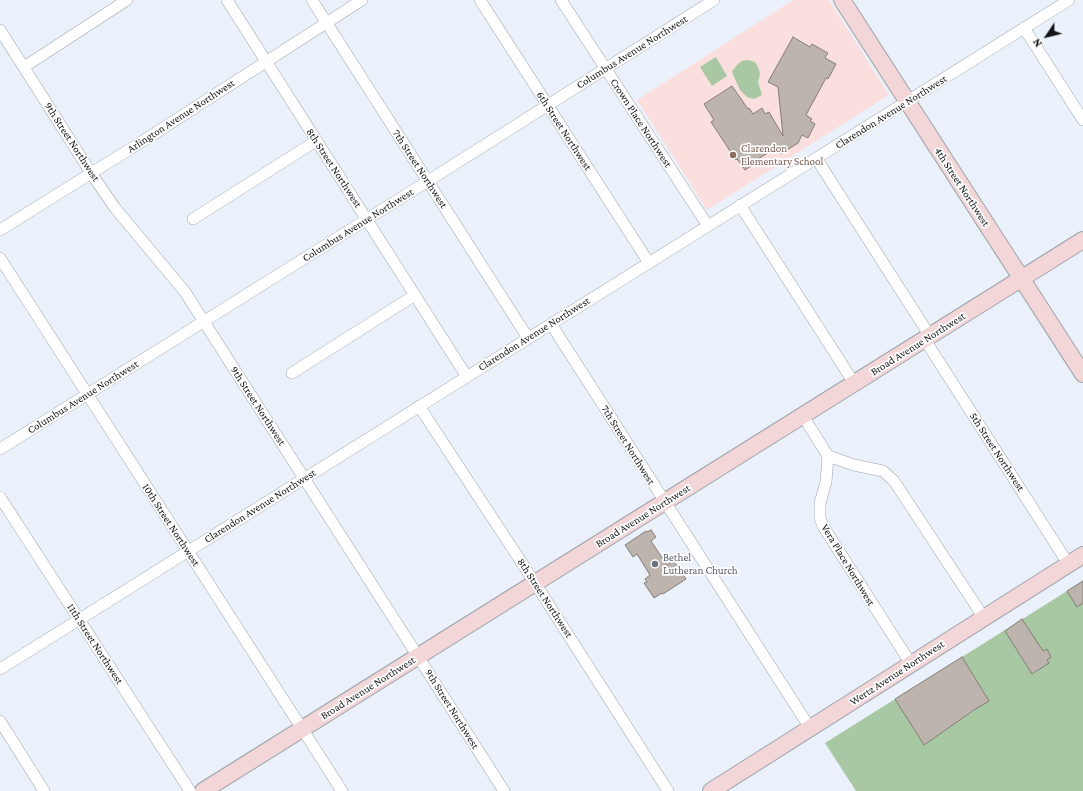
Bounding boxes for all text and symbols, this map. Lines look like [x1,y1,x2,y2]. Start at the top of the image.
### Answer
street label: Columbus Avenue Northwest [574,12,690,92]
north arrow [1027,16,1067,56]
text: N [1030,36,1044,49]
street label: Clarendon Avenue Northwest [833,72,949,152]
street label: Arlington Avenue Northwest [125,76,237,156]
street label: Crown Place Northwest [607,76,675,170]
street label: 6th Street Northwest [533,89,595,173]
street label: 9th Street Northwest [41,100,103,184]
street label: 8th Street Northwest [303,126,365,210]
street label: 7th Street Northwest [390,127,450,211]
place label: Clarendon Elementary School [741,142,823,168]
street label: 4th Street Northwest [931,145,993,229]
marker: Clarendon Elementary School [728,150,738,160]
street label: Columbus Avenue Northwest [300,185,416,265]
street label: Clarendon Avenue Northwest [476,294,592,374]
street label: Broad Avenue Northwest [868,309,968,379]
street label: Columbus Avenue Northwest [25,357,141,437]
street label: 9th Street Northwest [227,364,289,448]
street label: 7th Street Northwest [598,403,658,487]
street label: 5th Street Northwest [967,410,1027,494]
street label: Clarendon Avenue Northwest [202,466,318,546]
street label: 10th Street Northwest [139,481,203,569]
street label: Broad Avenue Northwest [593,481,693,551]
street label: Vera Place Northwest [818,522,878,608]
place label: Bethel Lutheran Church [663,551,738,577]
street label: 8th Street Northwest [514,556,576,640]
marker: Bethel Lutheran Church [650,559,660,569]
street label: 11th Street Northwest [64,601,126,687]
street label: Wertz Avenue Northwest [847,638,947,708]
street label: Broad Avenue Northwest [318,653,418,723]
street label: 9th Street Northwest [422,667,482,751]

